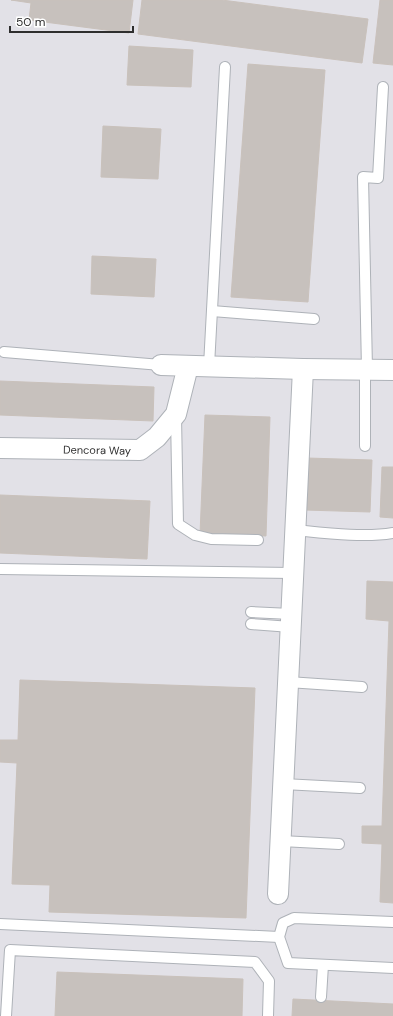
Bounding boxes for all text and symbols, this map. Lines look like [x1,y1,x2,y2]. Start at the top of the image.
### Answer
scale bar [10,8,133,34]
text: 50 m [16,14,45,30]
street label: Dencora Way [63,442,131,458]

